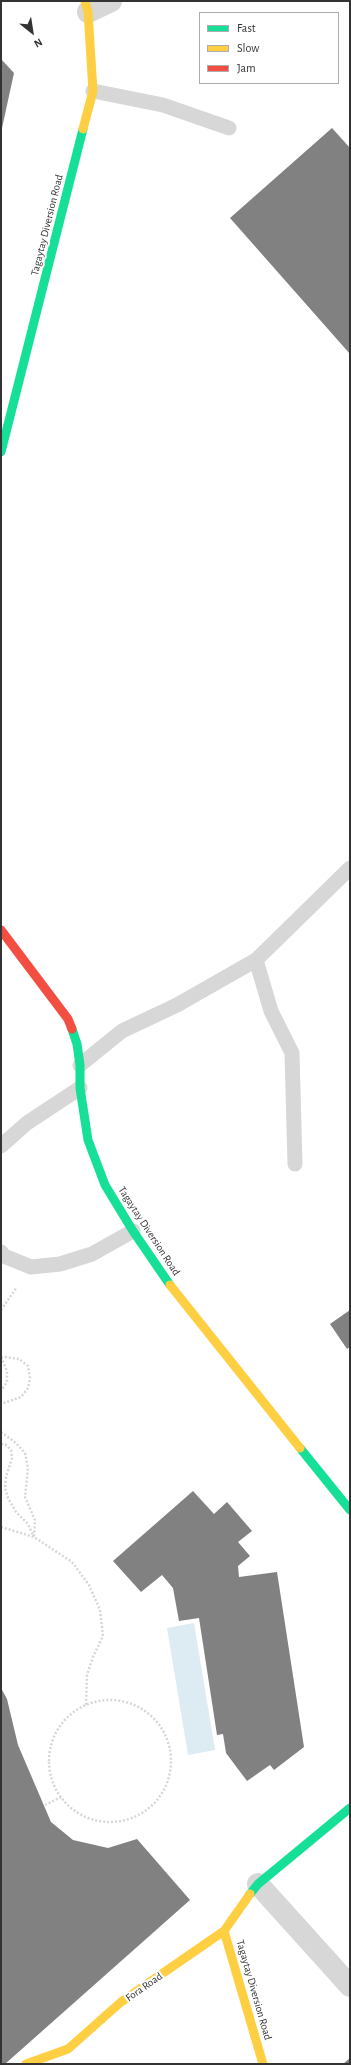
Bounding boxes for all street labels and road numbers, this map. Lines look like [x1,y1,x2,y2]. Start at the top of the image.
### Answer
street label: Tagaytay Diversion Road [28,173,66,277]
street label: Tagaytay Diversion Road [115,1184,183,1278]
street label: Tagaytay Diversion Road [233,1938,275,2042]
street label: Fora Road [123,1970,165,2004]

